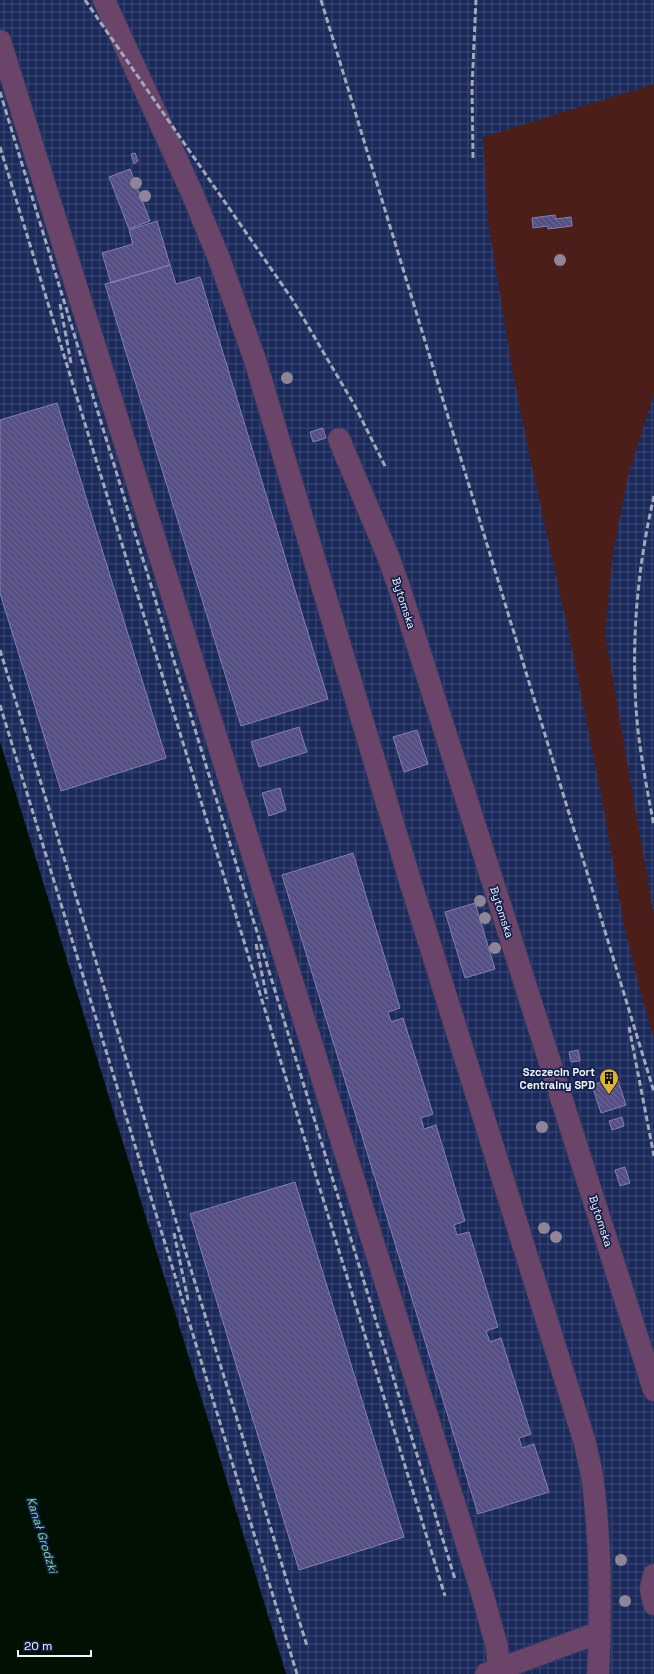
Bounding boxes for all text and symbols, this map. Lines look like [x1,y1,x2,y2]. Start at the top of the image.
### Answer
street label: Bytomska [389,576,419,631]
street label: Bytomska [487,885,517,940]
place label: Szczecin Port Centralny SPD [520,1065,595,1092]
building icon: Szczecin Port Centralny SPD [598,1067,620,1095]
street label: Bytomska [586,1194,616,1249]
water label: Kanał Grodzki [23,1495,62,1577]
scale bar [18,1632,91,1658]
text: 20 m [24,1638,52,1654]

